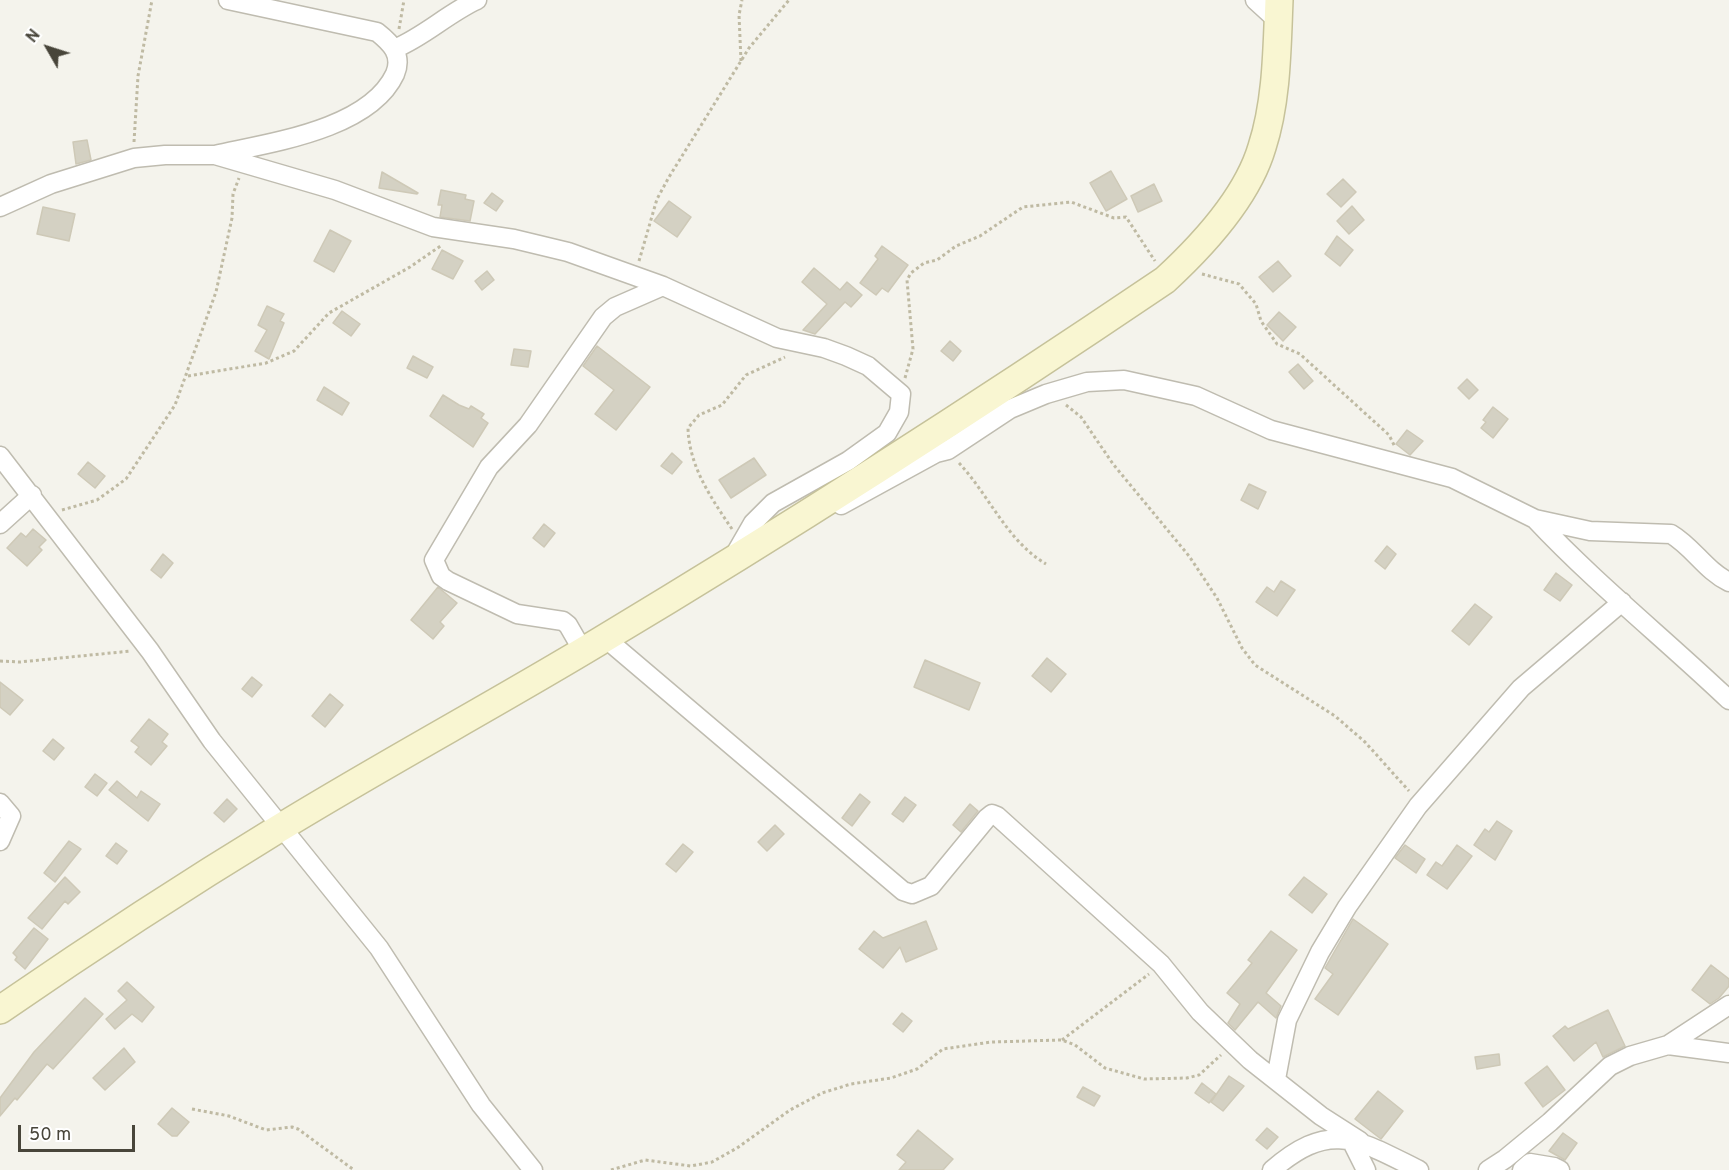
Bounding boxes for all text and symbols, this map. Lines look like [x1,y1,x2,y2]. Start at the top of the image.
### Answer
north arrow [18,18,78,78]
text: N [23,26,45,47]
scale bar [21,1113,138,1151]
text: 50 m [29,1124,71,1147]

